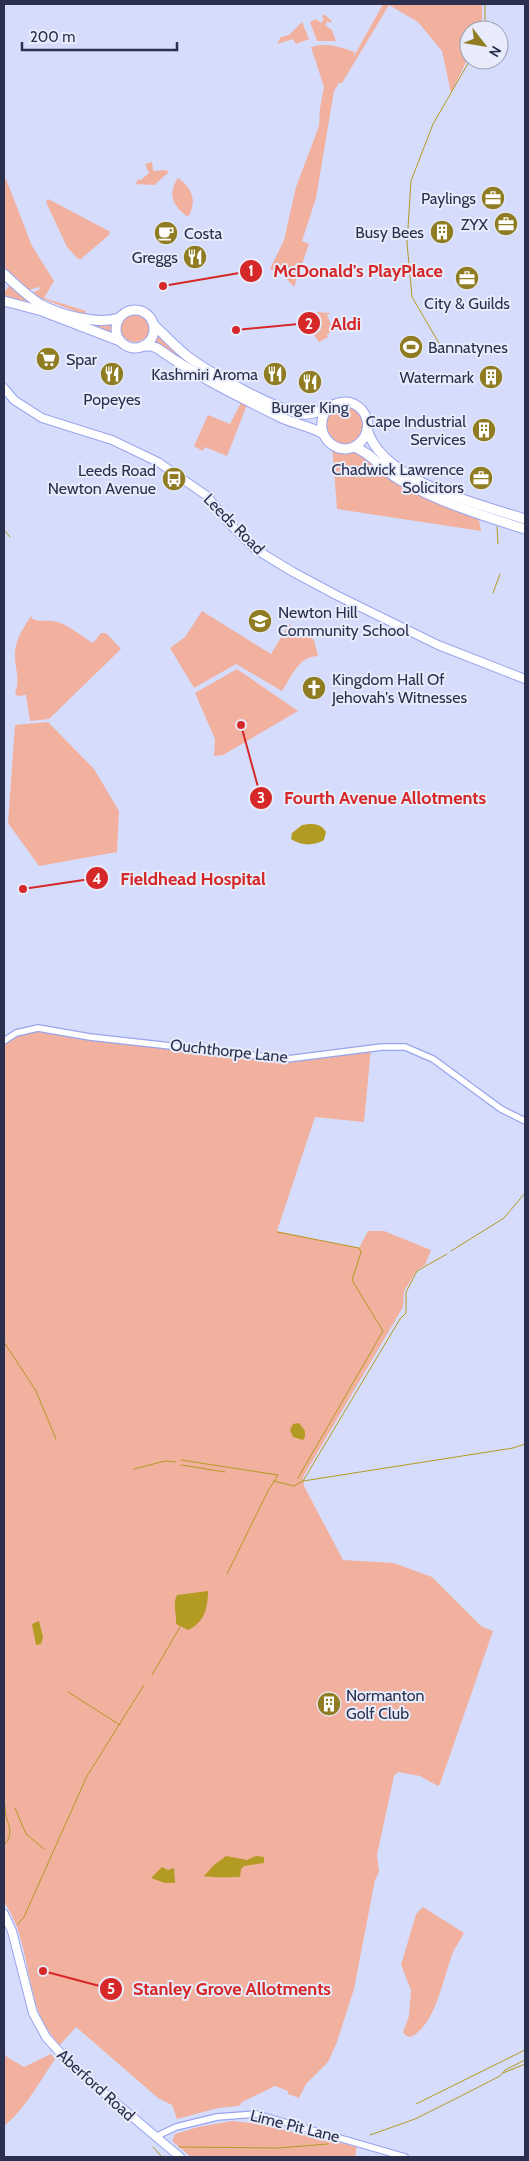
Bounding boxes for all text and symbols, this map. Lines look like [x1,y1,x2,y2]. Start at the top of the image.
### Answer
scale bar [22,20,178,52]
north arrow [459,20,509,70]
text: 200 m [30,28,75,46]
text: N [485,43,505,61]
office icon: Paylings [480,185,506,211]
place label: Paylings [421,189,476,208]
office icon: ZYX [493,211,519,237]
place label: ZYX [461,215,489,234]
building icon: Busy Bees [429,219,455,245]
cafe icon: Costa [153,220,179,246]
place label: Busy Bees [355,223,424,242]
place label: Costa [184,224,222,243]
restaurant icon: Greggs [182,244,208,270]
place label: Greggs [132,248,178,267]
callout: McDonald's PlayPlace [239,254,453,287]
text: McDonald's PlayPlace [273,260,443,282]
text: 1 [248,262,254,280]
office icon: City & Guilds [454,265,480,291]
place label: City & Guilds [424,294,510,313]
callout: Aldi [296,307,372,340]
text: Aldi [331,313,361,335]
text: 2 [305,315,313,333]
sports icon: Bannatynes [398,334,424,360]
place label: Bannatynes [428,338,508,357]
supermarket icon: Spar [35,346,61,372]
place label: Spar [66,350,98,369]
restaurant icon: Popeyes [99,361,125,387]
restaurant icon: Kashmiri Aroma [262,361,288,387]
building icon: Watermark [478,364,504,390]
place label: Kashmiri Aroma [151,365,258,384]
place label: Watermark [399,368,475,387]
restaurant icon: Burger King [297,369,323,395]
place label: Popeyes [83,390,141,409]
place label: Burger King [271,398,350,417]
place label: Cape Industrial Services [366,412,466,449]
building icon: Cape Industrial Services [471,417,497,443]
place label: Chadwick Lawrence Solicitors [331,460,464,497]
place label: Leeds Road Newton Avenue [48,461,156,498]
office icon: Chadwick Lawrence Solicitors [468,465,494,491]
bus stop icon: Leeds Road Newton Avenue [161,466,187,492]
street label: Leeds Road [200,490,268,558]
place label: Newton Hill Community School [278,603,409,640]
school or university icon: Newton Hill Community School [247,608,273,634]
place label: Kingdom Hall Of Jehovah's Witnesses [331,670,467,707]
church icon: Kingdom Hall Of Jehovah's Witnesses [301,675,327,701]
callout: Fourth Avenue Allotments [249,781,496,814]
text: Fourth Avenue Allotments [284,787,487,809]
text: 3 [257,789,265,807]
callout: Fieldhead Hospital [85,862,276,895]
text: Fieldhead Hospital [120,868,266,890]
text: 4 [92,870,102,888]
street label: Ouchthorpe Lane [169,1035,289,1067]
place label: Normanton Golf Club [346,1686,425,1723]
building icon: Normanton Golf Club [316,1691,342,1717]
callout: Stanley Grove Allotments [98,1972,341,2005]
text: Stanley Grove Allotments [133,1978,331,2000]
text: 5 [107,1980,115,1998]
street label: Aberford Road [53,2045,139,2125]
street label: Lime Pit Lane [248,2106,342,2146]

